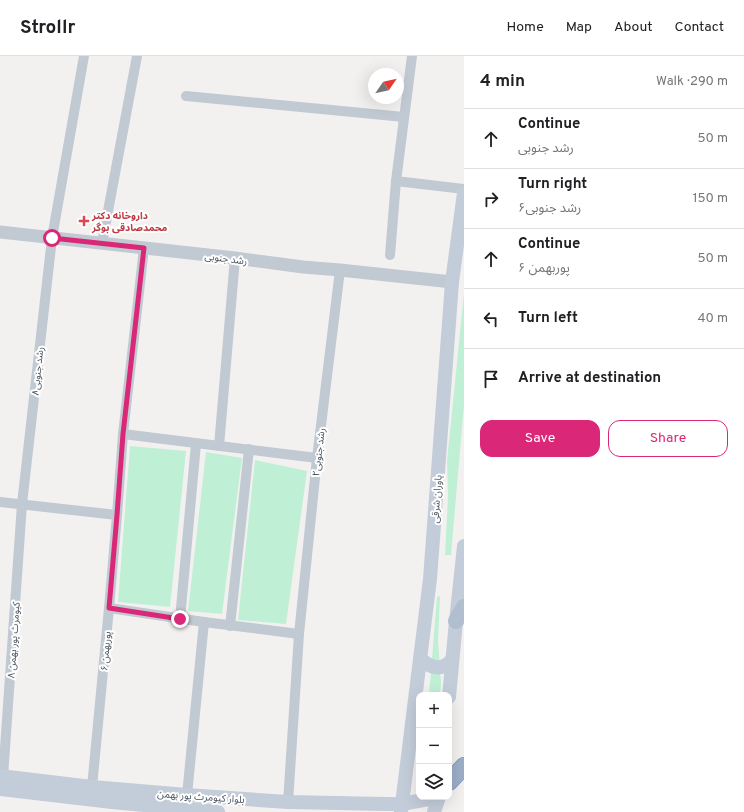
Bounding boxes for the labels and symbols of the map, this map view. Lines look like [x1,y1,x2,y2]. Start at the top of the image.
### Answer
north arrow [368,68,404,104]
place label: داروخانه دکتر محمدصادقی بوگر [91,210,168,235]
marker: داروخانه دکتر محمدصادقی بوگر [79,216,89,226]
route start [43,229,61,247]
street label: رشد جنوبی [204,250,248,269]
street label: رشد جنوبی۸ [29,346,48,396]
street label: رشد جنوبی۲ [310,427,329,477]
street label: یاوران شرقی [429,474,446,524]
street label: کیومرث پور بهمن ۸ [5,601,24,679]
route end [171,610,189,628]
street label: پوربهمن ۶ [98,631,115,672]
street label: بلوار کیومرث پور بهمن [157,788,245,807]

